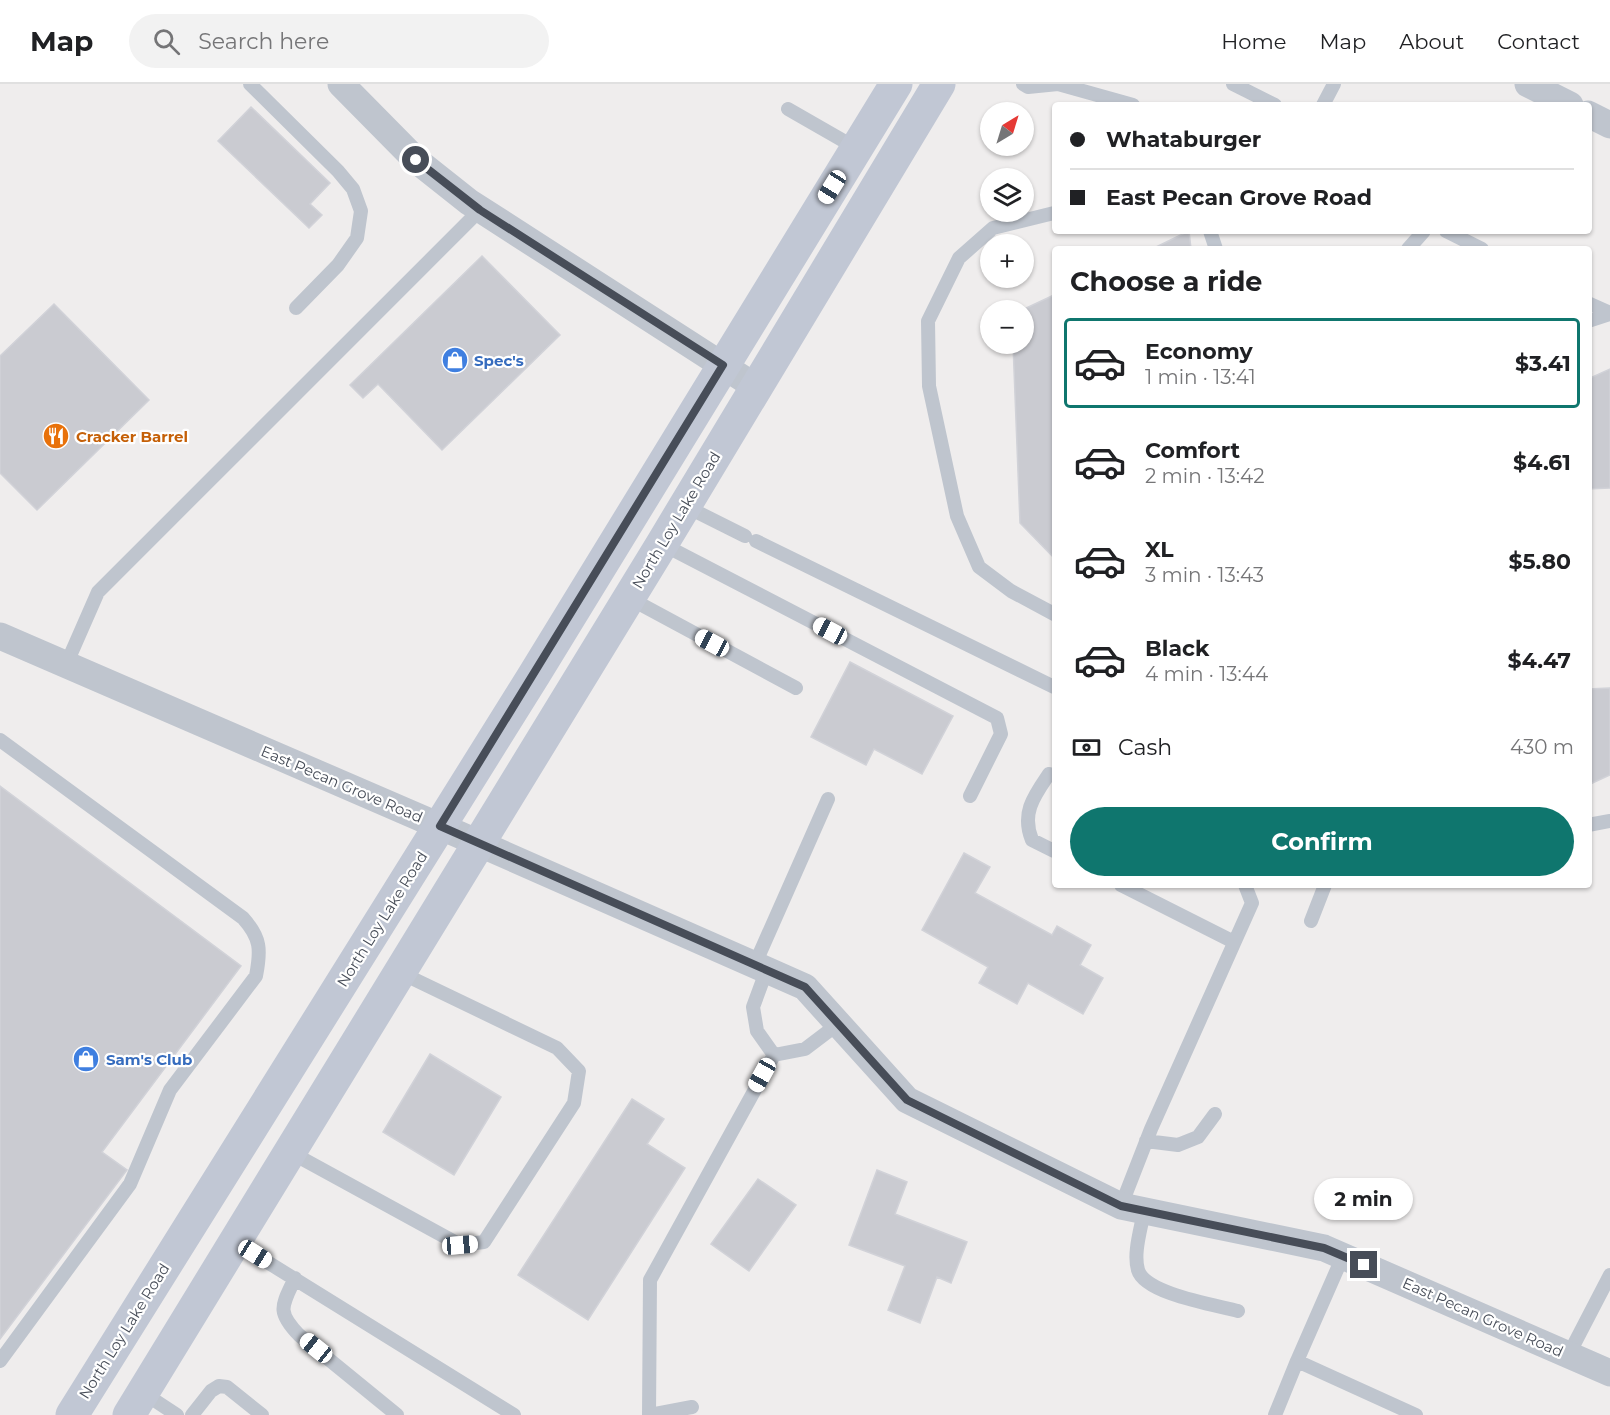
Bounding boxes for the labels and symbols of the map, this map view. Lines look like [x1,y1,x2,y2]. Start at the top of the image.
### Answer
north arrow [980,102,1034,156]
route start [402,146,429,173]
car [815,167,849,207]
shop icon: Spec's [440,345,470,375]
place label: Spec's [474,351,524,370]
restaurant icon: Cracker Barrel [41,421,71,451]
place label: Cracker Barrel [76,427,188,446]
street label: North Loy Lake Road [628,448,724,592]
car [810,615,850,647]
car [692,627,732,659]
street label: East Pecan Grove Road [258,741,426,827]
street label: North Loy Lake Road [332,848,432,990]
shop icon: Sam's Club [71,1044,101,1074]
place label: Sam's Club [106,1050,192,1069]
car [745,1055,779,1095]
callout: 2 min [1314,1178,1414,1220]
car [441,1234,479,1256]
car [235,1237,275,1271]
route end [1350,1251,1377,1278]
street label: North Loy Lake Road [74,1260,174,1402]
street label: East Pecan Grove Road [1400,1273,1566,1361]
car [296,1330,336,1366]

